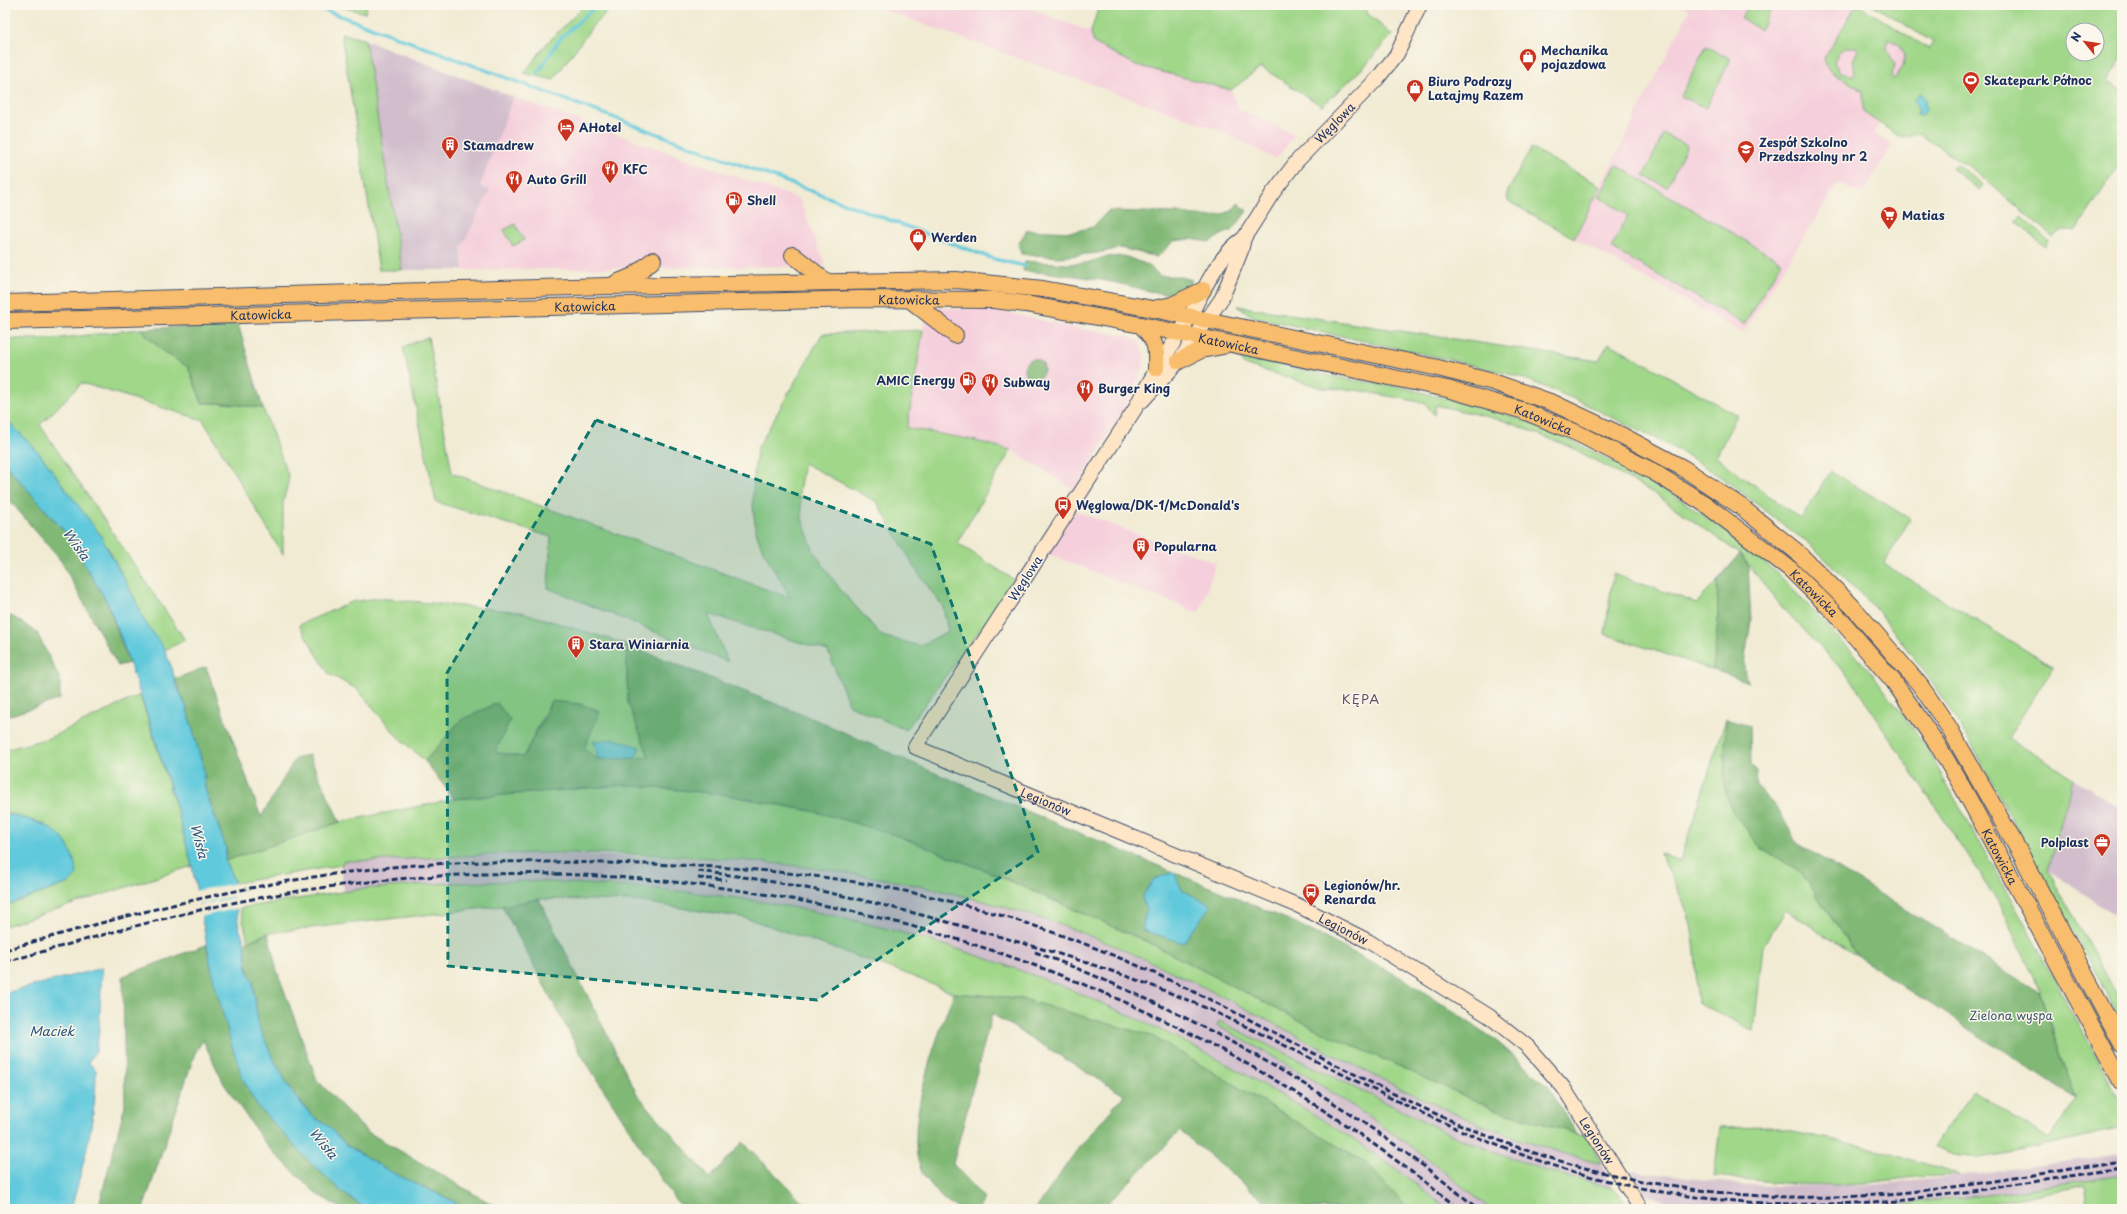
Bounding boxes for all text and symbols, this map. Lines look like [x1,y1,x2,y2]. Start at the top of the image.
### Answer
north arrow [2065,22,2105,62]
text: N [2066,28,2086,45]
place label: Mechanika pojazdowa [1541,41,1609,73]
shop icon: Mechanika pojazdowa [1518,47,1538,72]
sports icon: Skatepark Północ [1961,70,1981,95]
place label: Skatepark Północ [1984,71,2092,89]
place label: Biuro Podrozy Latajmy Razem [1428,72,1524,104]
shop icon: Biuro Podrozy Latajmy Razem [1405,78,1425,103]
street label: Węglowa [1310,98,1359,147]
hotel icon: AHotel [556,117,576,142]
place label: AHotel [579,118,621,136]
place label: Zespół Szkolno Przedszkolny nr 2 [1759,133,1868,165]
building icon: Stamadrew [440,135,460,160]
place label: Stamadrew [463,136,534,154]
school or university icon: Zespół Szkolno Przedszkolny nr 2 [1736,139,1756,164]
restaurant icon: KFC [600,159,620,184]
place label: KFC [623,160,648,178]
restaurant icon: Auto Grill [504,169,524,194]
place label: Auto Grill [527,170,586,188]
fuel station icon: Shell [724,190,744,215]
place label: Shell [747,191,776,209]
supermarket icon: Matias [1879,205,1899,230]
place label: Matias [1902,206,1945,224]
shop icon: Werden [908,227,928,252]
place label: Werden [931,228,977,246]
street label: Katowicka [878,290,940,309]
street label: Katowicka [554,296,616,316]
street label: Katowicka [230,305,292,324]
street label: Katowicka [1197,328,1261,359]
fuel station icon: AMIC Energy [958,370,978,395]
place label: AMIC Energy [877,371,955,389]
restaurant icon: Subway [980,372,1000,397]
place label: Subway [1003,373,1050,391]
restaurant icon: Burger King [1075,378,1095,403]
place label: Burger King [1098,379,1170,397]
street label: Katowicka [1512,400,1576,439]
bus stop icon: Węglowa/DK-1/McDonald's [1053,495,1073,520]
place label: Węglowa/DK-1/McDonald's [1076,496,1240,514]
water label: Wisła [59,524,96,565]
building icon: Popularna [1131,536,1151,561]
place label: Popularna [1154,537,1217,555]
street label: Węglowa [1004,551,1047,604]
street label: Katowicka [1786,565,1843,621]
building icon: Stara Winiarnia [566,634,586,659]
place label: Stara Winiarnia [589,635,690,653]
district label: KĘPA [1342,689,1380,708]
street label: Legionów [1018,783,1075,820]
water label: Wisła [187,822,214,861]
street label: Katowicka [1977,825,2023,888]
office icon: Polplast [2092,832,2112,857]
place label: Polplast [2041,833,2089,851]
place label: Legionów/hr. Renarda [1324,876,1400,908]
bus stop icon: Legionów/hr. Renarda [1301,882,1321,907]
street label: Legionów [1316,909,1372,949]
park label: Zielona wyspa [1969,1006,2053,1024]
water label: Maciek [29,1021,76,1040]
street label: Legionów [1575,1113,1619,1168]
water label: Wisła [305,1123,343,1163]

